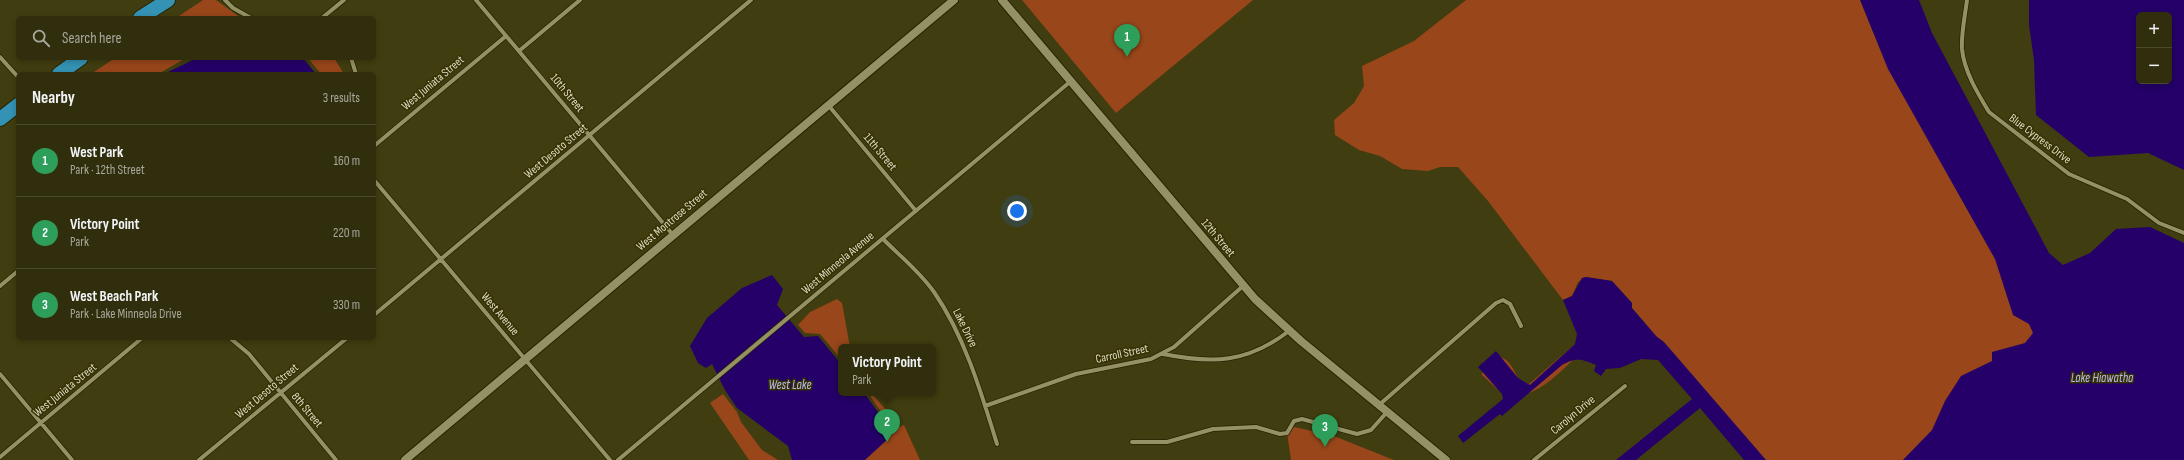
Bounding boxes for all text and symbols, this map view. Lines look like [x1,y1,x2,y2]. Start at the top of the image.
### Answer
map controls [2136,12,2172,84]
button: + [2136,12,2172,48]
search box [16,16,376,60]
pin: 1 [1114,24,1140,57]
icon: search [30,27,52,49]
text: Search here [62,29,122,48]
button: − [2136,48,2172,84]
street label: West Juniata Street [399,52,468,114]
street label: 10th Street [547,71,588,116]
text: Nearby [32,88,75,108]
text: 3 results [323,90,360,106]
street label: Blue Cypress Drive [2006,111,2074,167]
street label: West Desoto Street [521,120,591,182]
street label: 11th Street [860,130,900,174]
text: West Park [70,143,123,162]
text: 1 [42,153,48,169]
text: 160 m [334,153,360,169]
text: Park · 12th Street [70,162,145,178]
street label: West Montrose Street [634,186,711,254]
your location [1007,201,1027,221]
text: Victory Point [70,215,140,234]
street label: 12th Street [1198,216,1239,260]
text: 2 [42,225,48,241]
text: 220 m [333,225,360,241]
street label: West Minneola Avenue [799,228,877,298]
text: Park [70,234,89,250]
text: West Beach Park [70,287,158,306]
street label: West Avenue [478,289,522,339]
text: 3 [42,297,48,313]
text: 330 m [333,297,360,313]
text: Park · Lake Minneola Drive [70,306,182,322]
street label: Lake Drive [949,306,981,350]
street label: Carroll Street [1094,341,1150,367]
popup [838,344,936,396]
text: Victory Point [852,353,922,372]
street label: West Juniata Street [30,360,100,420]
street label: West Desoto Street [232,360,302,422]
water label: Lake Hiawatha [2071,370,2134,386]
text: Park [852,372,871,388]
water label: West Lake [768,377,812,393]
street label: 8th Street [288,389,326,431]
street label: Carolyn Drive [1548,392,1598,438]
pin: 2 [874,409,900,442]
pin: 3 [1312,414,1338,447]

